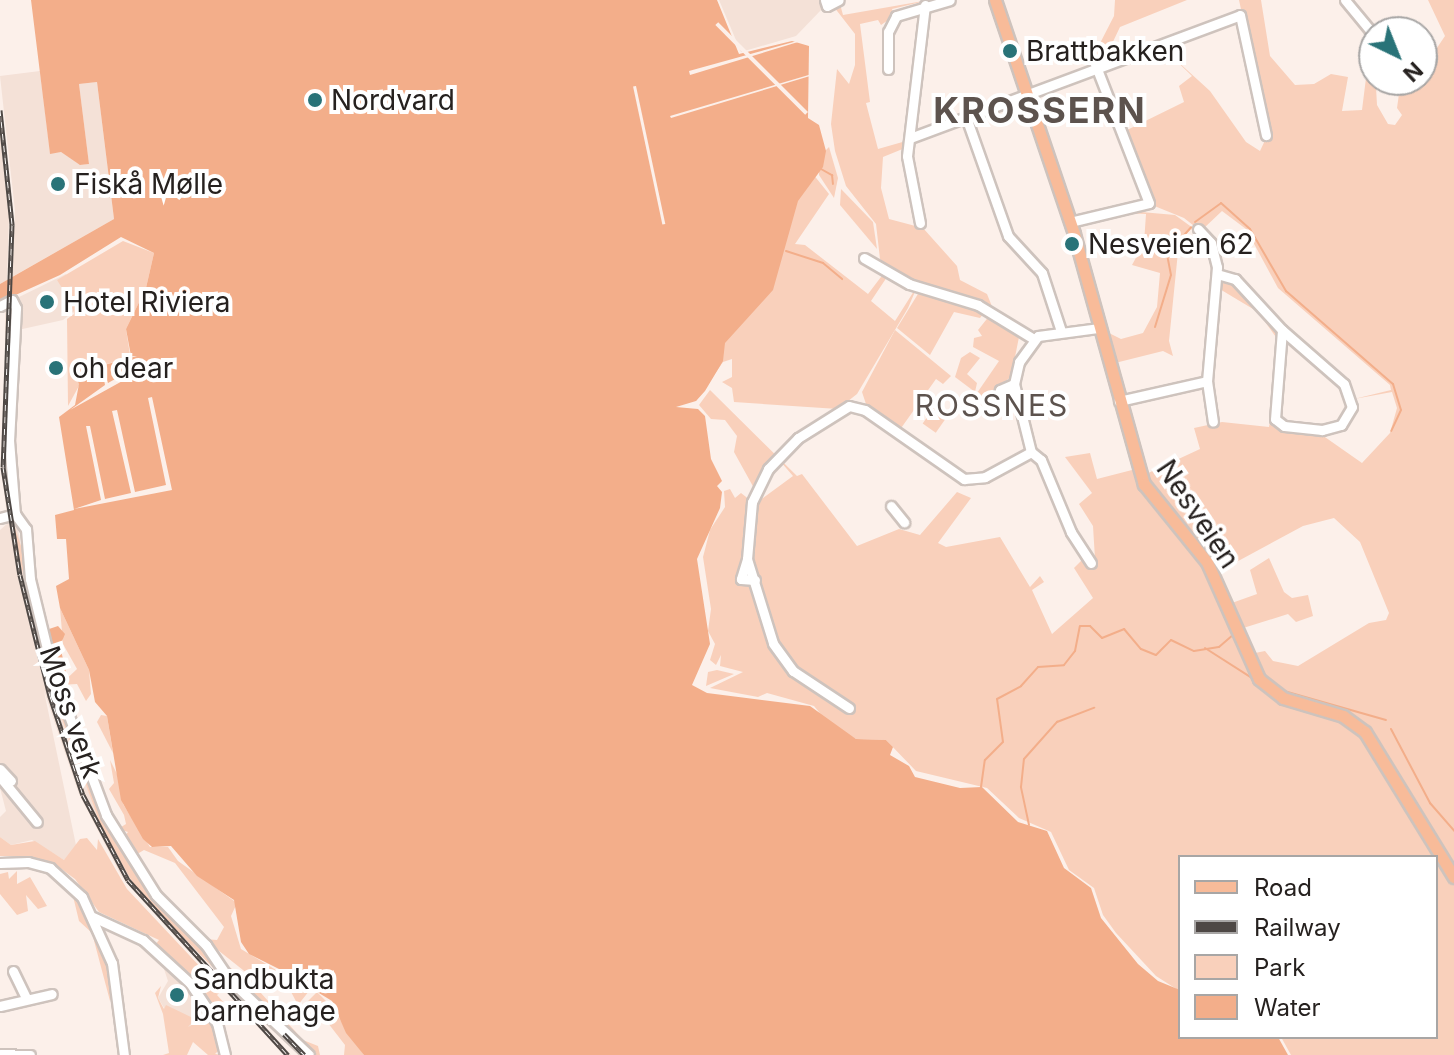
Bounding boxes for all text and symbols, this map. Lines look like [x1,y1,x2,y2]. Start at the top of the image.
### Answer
north arrow [1358,16,1438,96]
place label: Brattbakken [1026,34,1184,68]
marker: Brattbakken [1001,42,1019,60]
text: N [1398,57,1428,87]
place label: Nordvard [331,83,455,117]
district label: KROSSERN [933,89,1147,133]
marker: Nordvard [306,91,324,109]
place label: Fiskå Mølle [74,167,223,201]
marker: Fiskå Mølle [49,175,67,193]
place label: Nesveien 62 [1088,227,1254,261]
marker: Nesveien 62 [1063,235,1081,253]
place label: Hotel Riviera [63,285,230,319]
marker: Hotel Riviera [38,293,56,311]
place label: oh dear [72,351,173,385]
marker: oh dear [47,359,65,377]
district label: ROSSNES [915,387,1069,423]
street label: Nesveien [1150,453,1246,575]
street label: Moss verk [33,642,109,782]
legend [1178,855,1438,1039]
text: Road [1254,873,1312,902]
text: Railway [1254,913,1341,942]
text: Park [1254,953,1305,982]
place label: Sandbukta barnehage [193,962,336,1028]
marker: Sandbukta barnehage [168,986,186,1004]
text: Water [1254,993,1321,1022]

